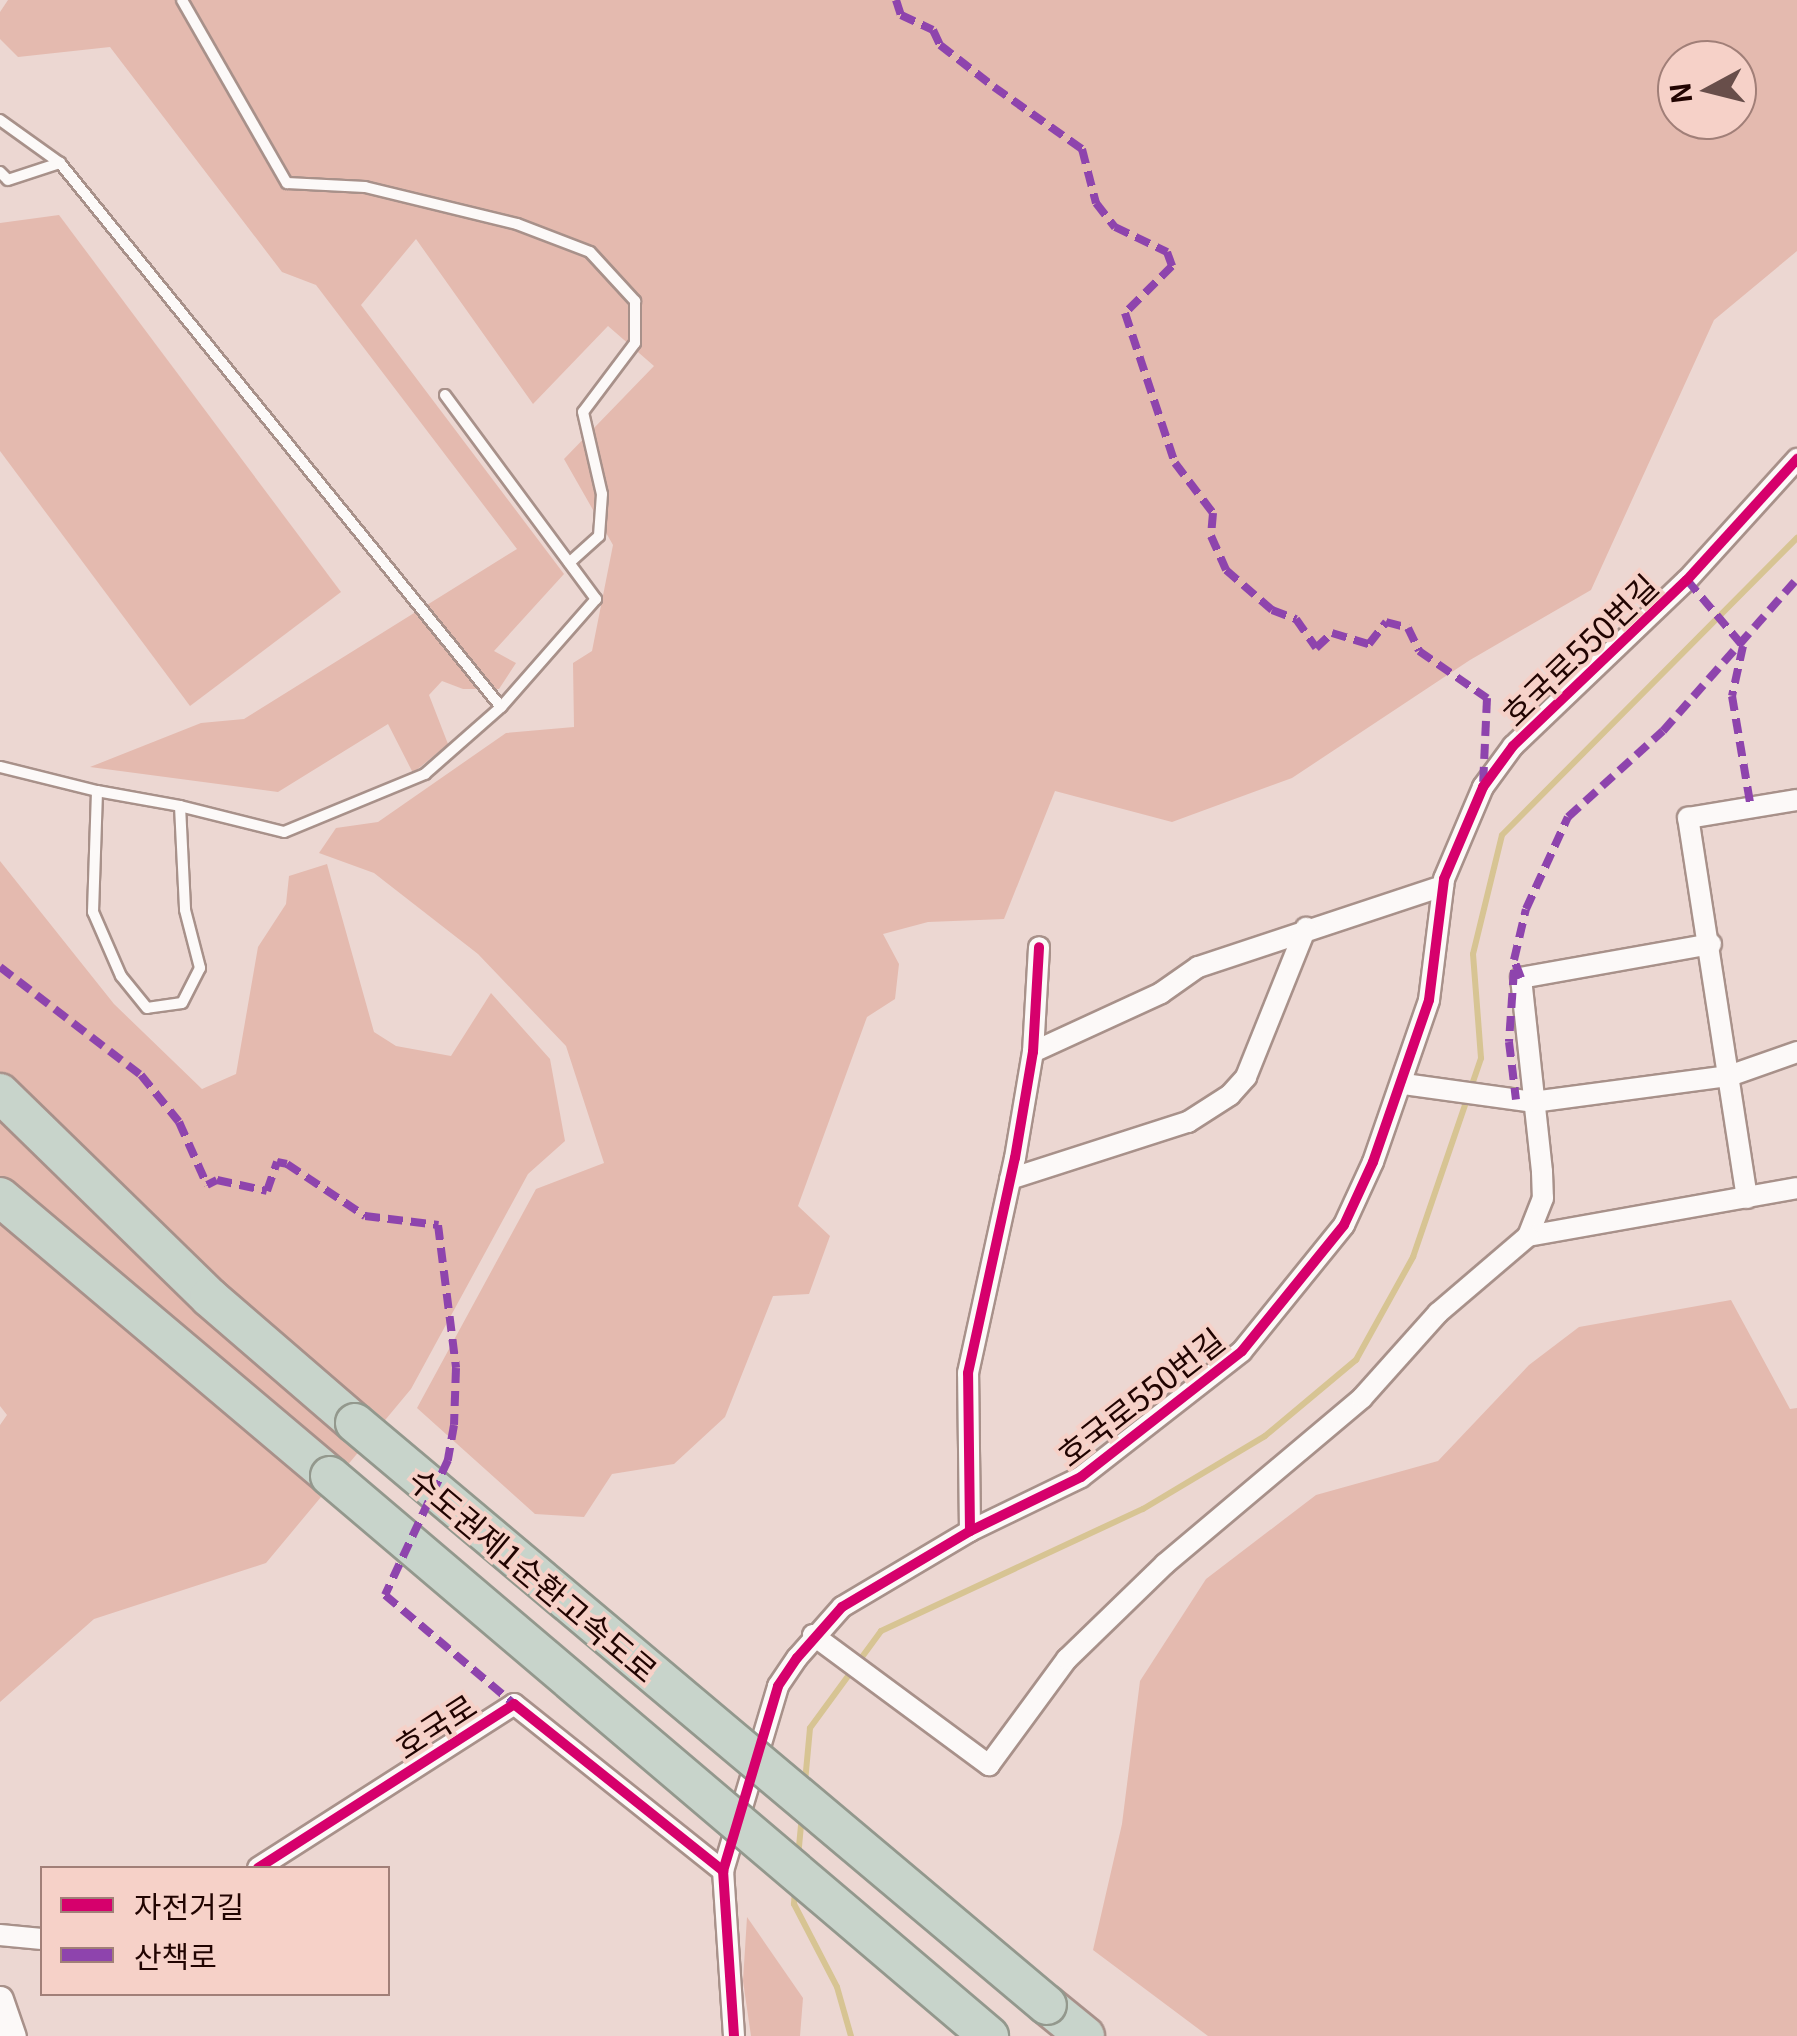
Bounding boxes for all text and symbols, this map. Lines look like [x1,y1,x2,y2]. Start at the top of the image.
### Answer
north arrow [1657,40,1757,140]
text: N [1658,81,1700,106]
street label: 호국로550번길 [1494,566,1664,732]
street label: 호국로550번길 [1049,1319,1231,1473]
street label: 수도권제1순환고속도로 [402,1459,666,1689]
street label: 호국로 [388,1685,482,1765]
legend [40,1866,390,1996]
text: 자전거길 [134,1883,244,1927]
text: 산책로 [134,1933,217,1977]

